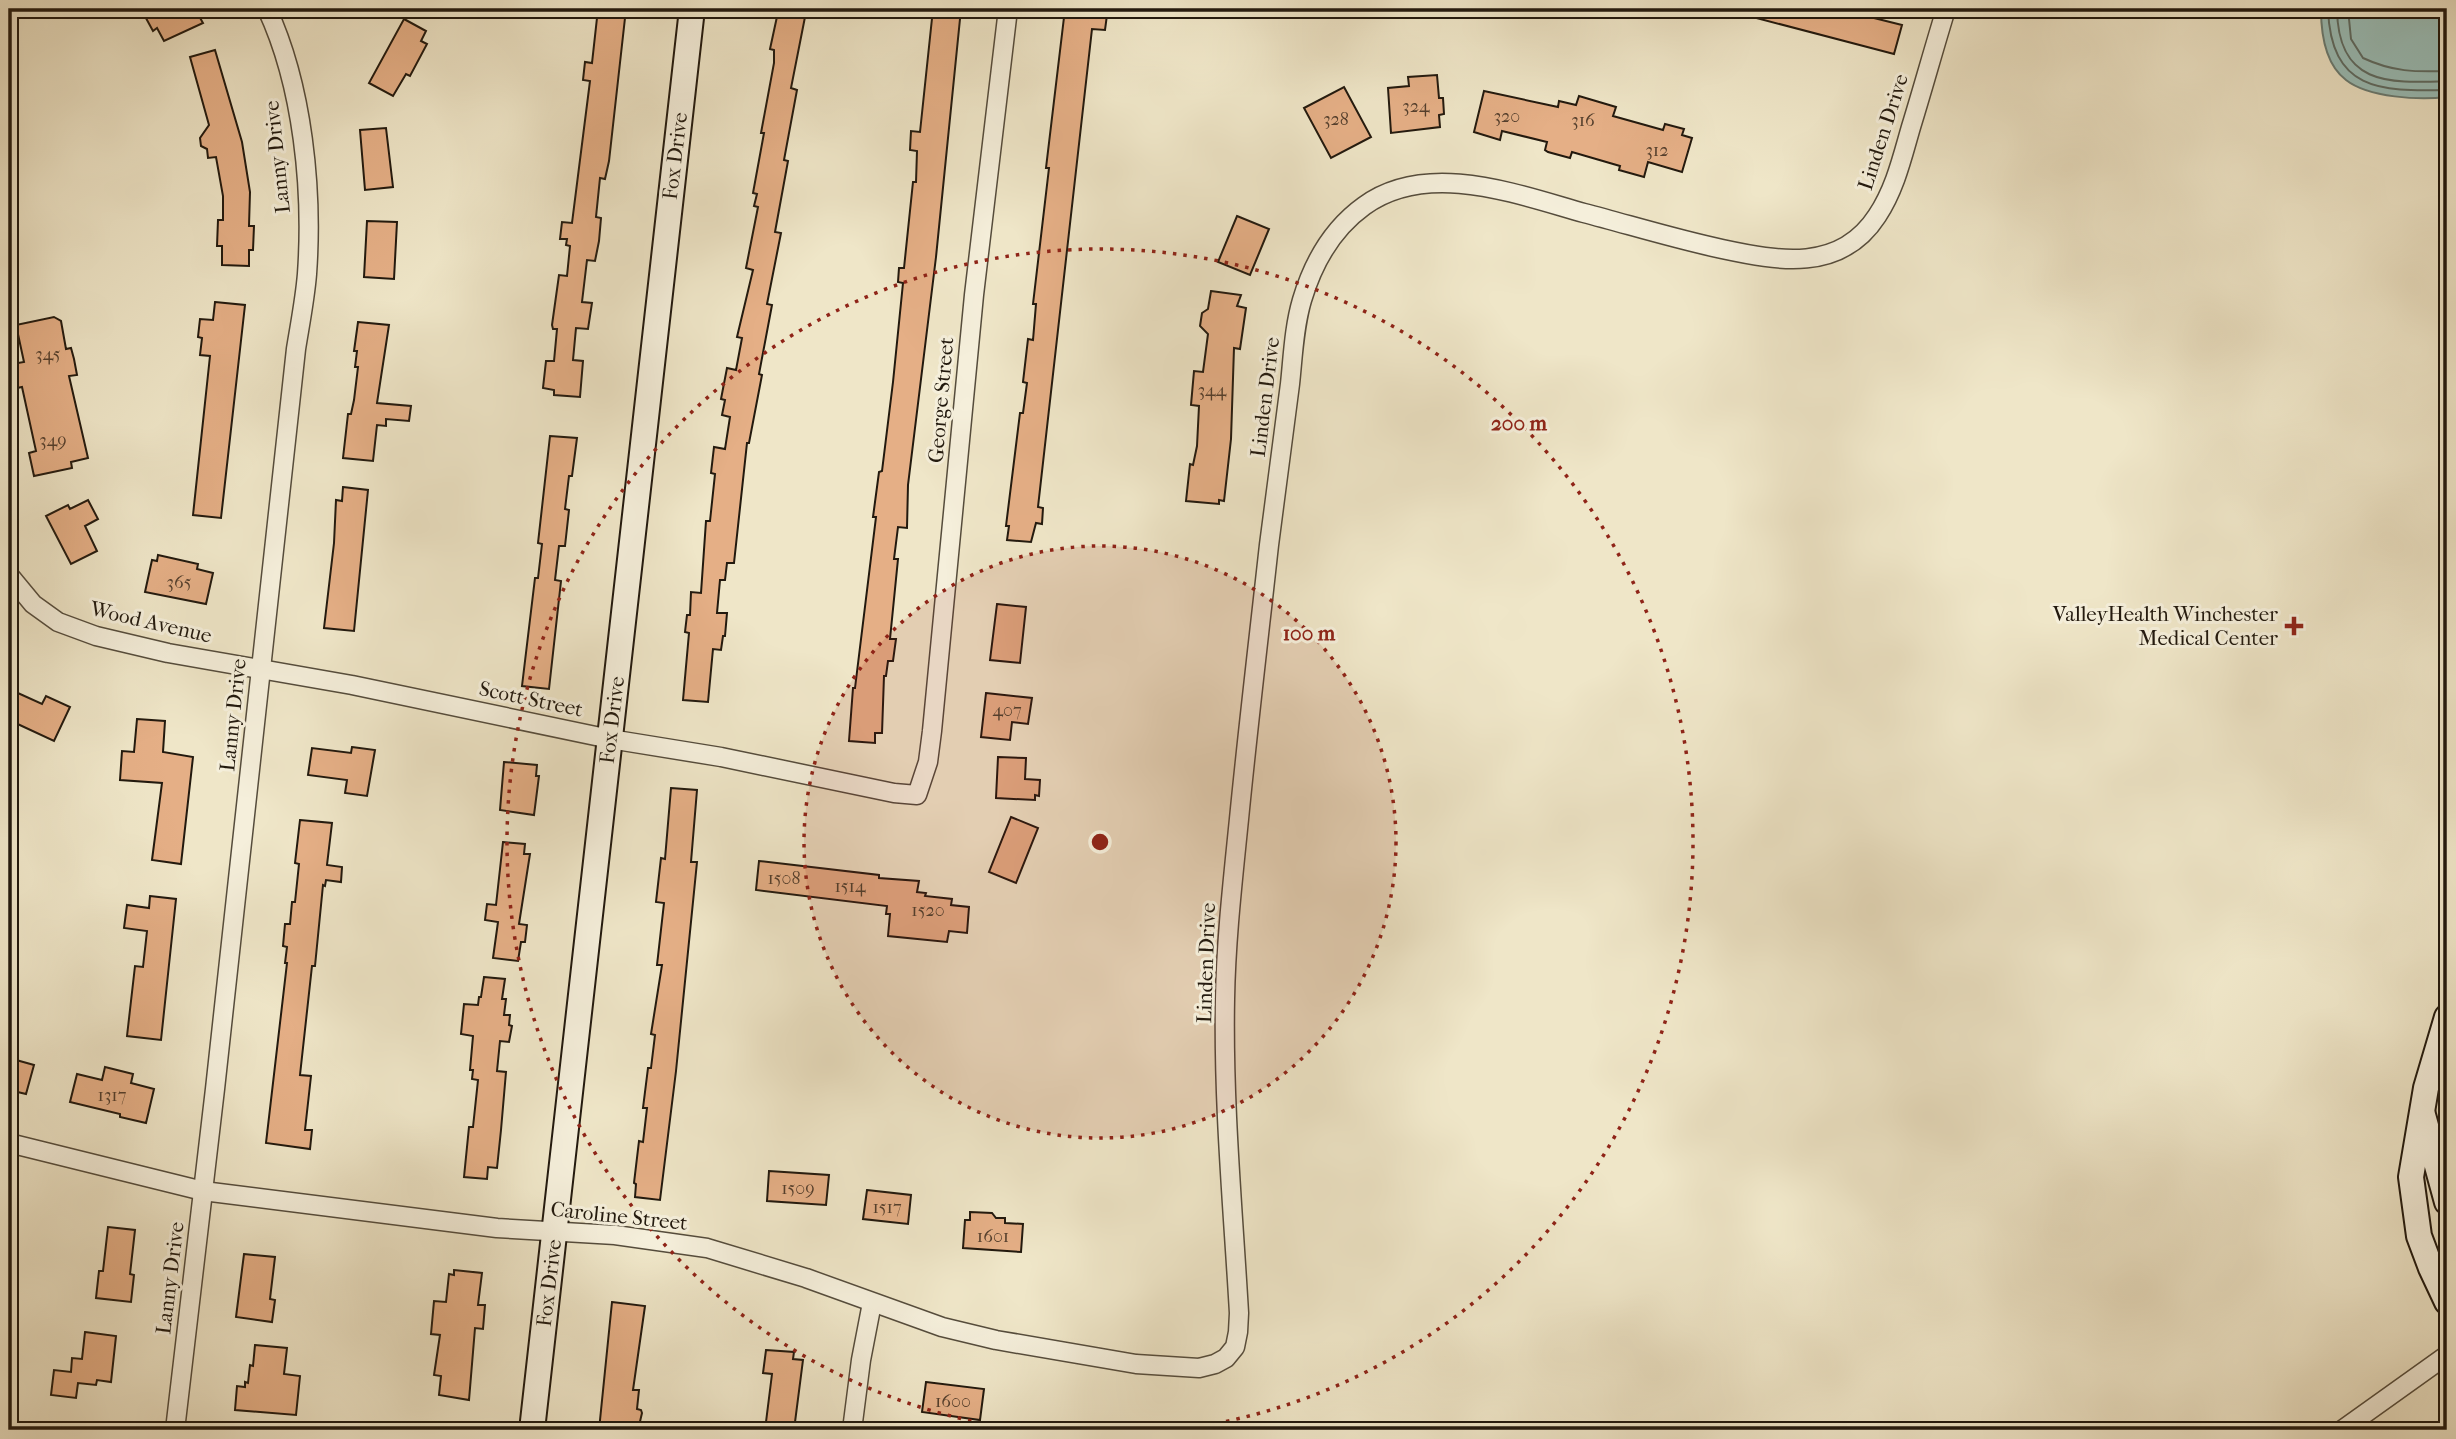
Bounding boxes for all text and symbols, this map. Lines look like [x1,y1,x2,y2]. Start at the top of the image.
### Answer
street label: Linden Drive [1853,71,1913,193]
house number: 324 [1402,96,1430,117]
street label: Lanny Drive [259,99,295,215]
house number: 320 [1494,106,1520,127]
house number: 328 [1323,109,1349,130]
house number: 316 [1571,110,1595,131]
street label: Fox Drive [658,111,692,201]
house number: 312 [1645,140,1669,161]
street label: George Street [924,336,958,464]
street label: Linden Drive [1246,336,1284,458]
house number: 345 [35,344,61,365]
house number: 344 [1198,380,1227,401]
text: 200 m [1491,411,1548,435]
house number: 349 [39,430,67,451]
house number: 365 [167,572,192,593]
street label: Wood Avenue [87,596,214,648]
place label: ValleyHealth Winchester Medical Center [2052,602,2278,650]
marker: ValleyHealth Winchester Medical Center [2284,616,2304,636]
text: 100 m [1283,621,1336,645]
street label: Lanny Drive [215,657,251,773]
street label: Fox Drive [595,675,629,765]
street label: Scott Street [477,676,586,722]
house number: 407 [992,700,1022,721]
centre of rings [1088,830,1112,854]
house number: 1508 [767,868,801,889]
house number: 1514 [834,876,866,897]
house number: 1520 [911,900,945,921]
street label: Linden Drive [1192,902,1220,1024]
house number: 1317 [98,1085,127,1106]
house number: 1509 [781,1178,815,1199]
street label: Caroline Street [549,1197,689,1235]
house number: 1517 [872,1197,902,1218]
street label: Lanny Drive [151,1220,189,1336]
house number: 1601 [977,1226,1009,1247]
street label: Fox Drive [532,1238,566,1328]
house number: 1600 [935,1391,971,1412]

